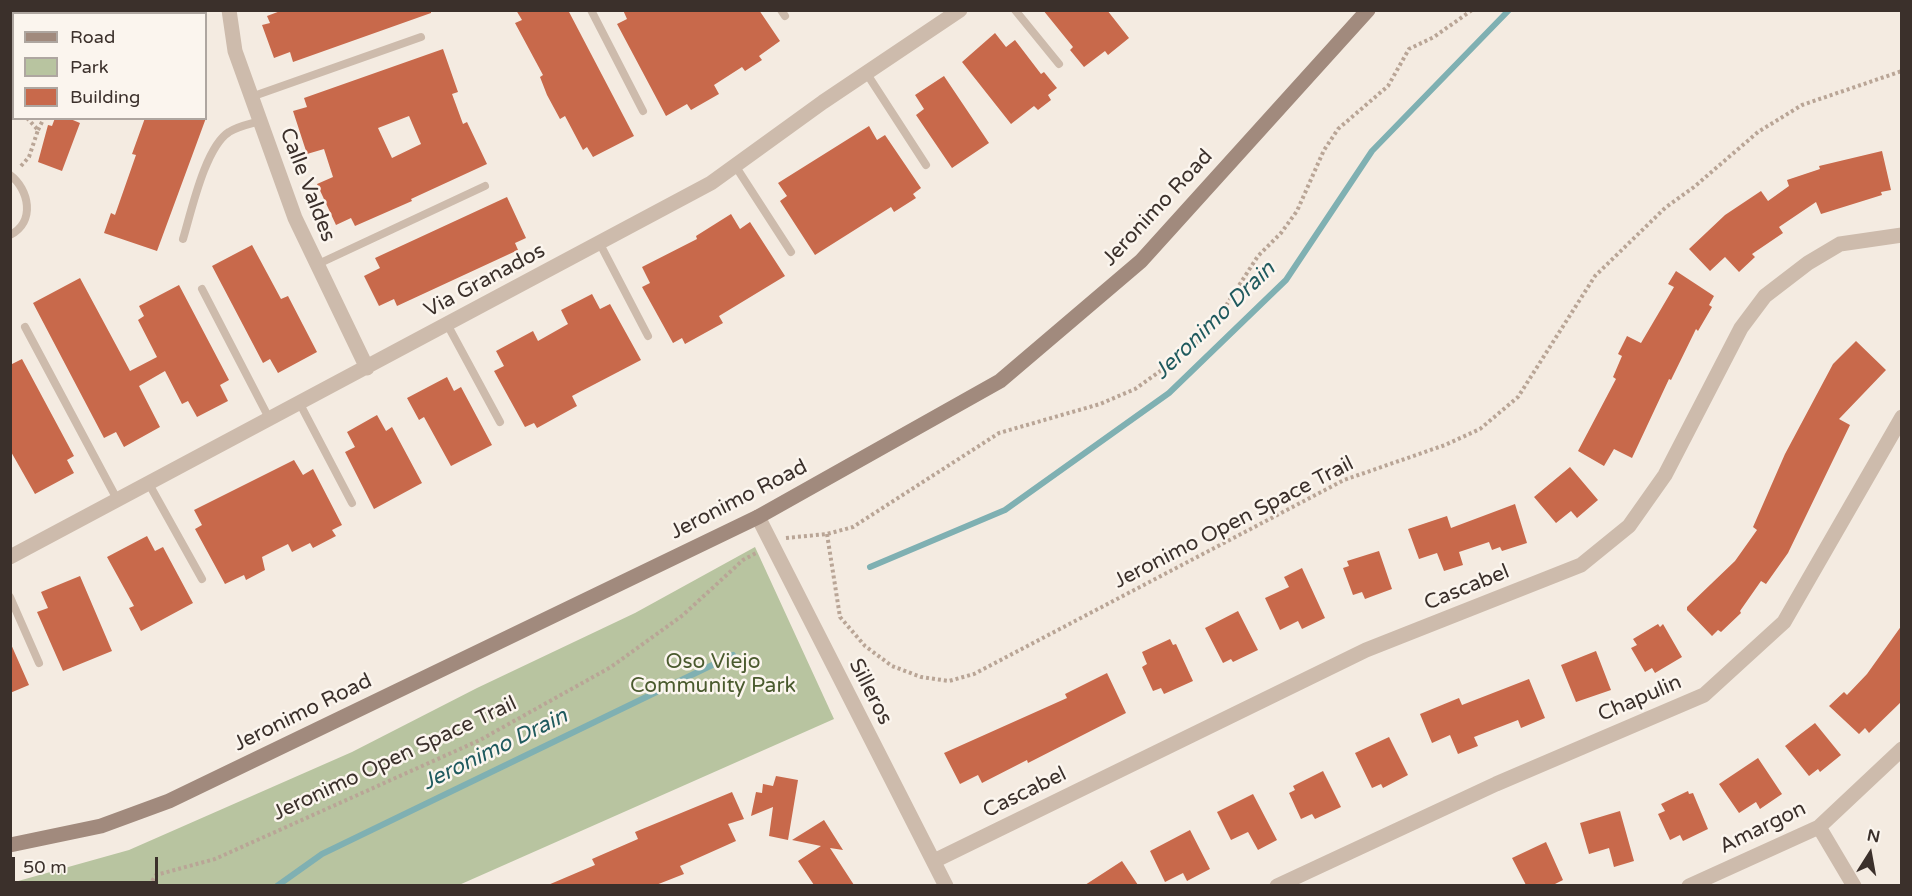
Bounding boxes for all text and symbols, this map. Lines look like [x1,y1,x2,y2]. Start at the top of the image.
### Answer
legend [12,12,207,120]
text: Road [70,26,115,48]
text: Park [70,56,108,78]
text: Building [70,86,140,108]
street label: Calle Valdes [274,125,340,245]
street label: Jeronimo Road [1097,144,1219,272]
street label: Via Granados [420,239,550,323]
water label: Jeronimo Drain [1149,257,1281,385]
street label: Jeronimo Open Space Trail [1110,451,1358,595]
street label: Jeronimo Road [666,455,812,545]
street label: Cascabel [1421,559,1513,617]
park label: Oso Viejo Community Park [630,649,796,699]
street label: Silleros [843,655,897,729]
street label: Jeronimo Road [230,669,376,757]
street label: Chapulin [1594,670,1686,728]
street label: Jeronimo Open Space Trail [269,691,521,827]
water label: Jeronimo Drain [418,703,572,797]
street label: Cascabel [979,762,1071,824]
street label: Amargon [1716,796,1810,860]
north arrow [1840,824,1900,884]
text: N [1865,825,1882,847]
scale bar [15,845,160,883]
text: 50 m [23,856,67,878]

